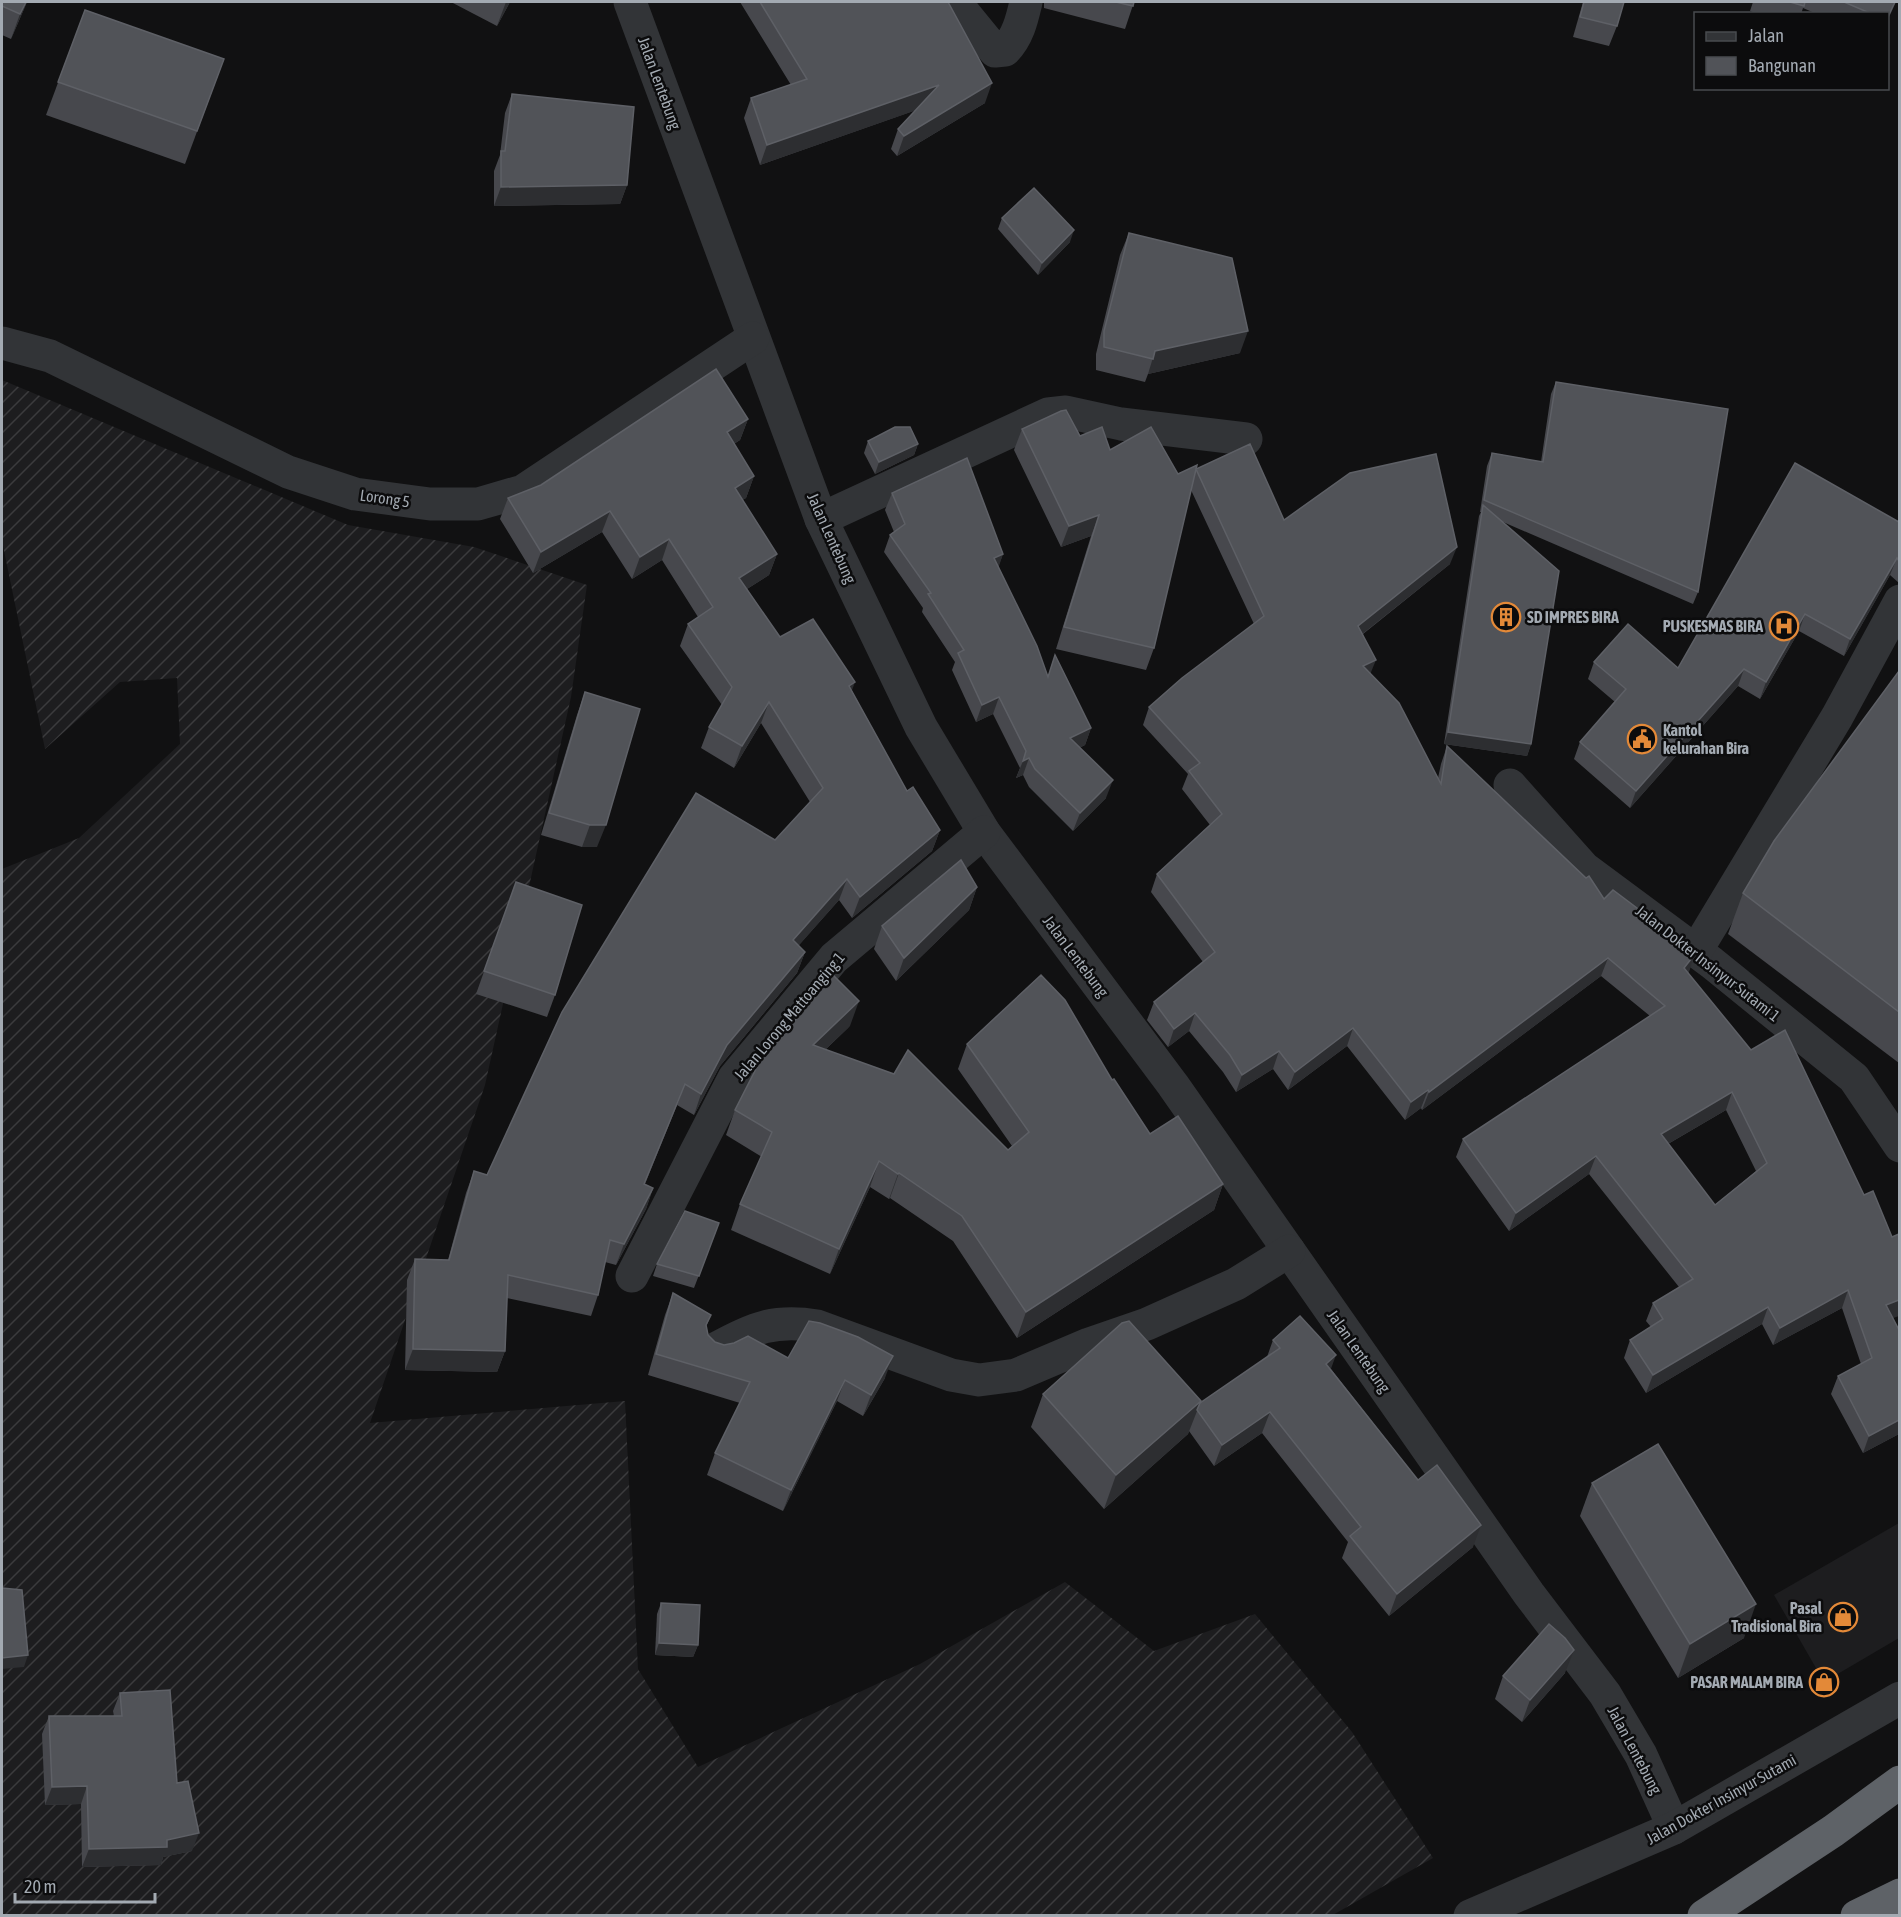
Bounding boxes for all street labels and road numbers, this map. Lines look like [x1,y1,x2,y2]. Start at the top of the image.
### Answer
street label: Jalan Lentebung [634,34,685,132]
street label: Lorong 5 [359,486,411,511]
street label: Jalan Lentebung [803,490,860,587]
street label: Jalan Dokter Insinyur Sutami 1 [1632,901,1784,1026]
street label: Jalan Lentebung [1039,912,1112,1001]
street label: Jalan Lorong Mattoanging 1 [730,948,849,1084]
street label: Jalan Lentebung [1323,1306,1394,1397]
street label: Jalan Lentebung [1603,1703,1666,1798]
street label: Jalan Dokter Insinyur Sutami [1643,1750,1799,1849]

